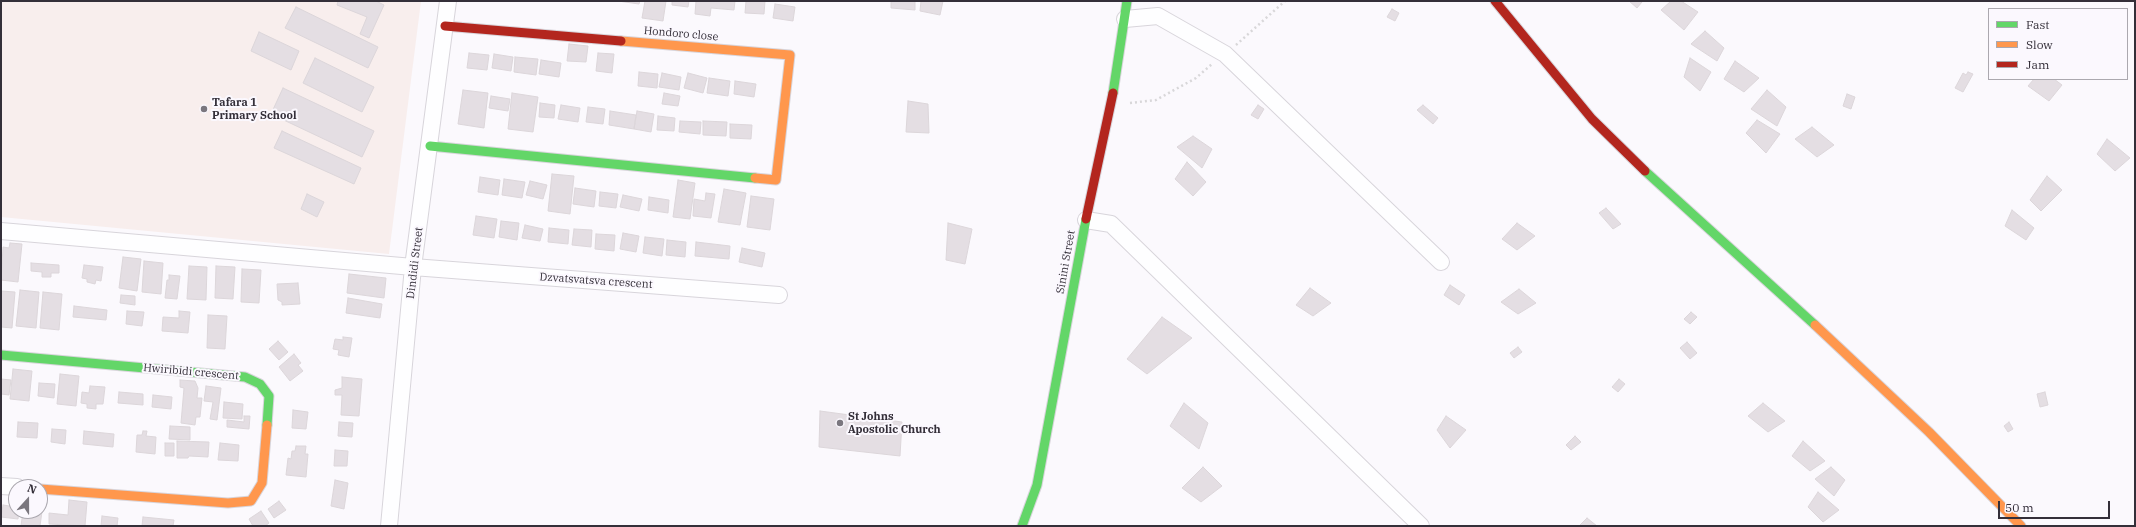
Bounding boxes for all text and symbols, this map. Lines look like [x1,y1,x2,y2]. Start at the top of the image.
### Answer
legend [1988,8,2128,80]
text: Fast [2026,17,2050,32]
street label: Hondoro close [643,24,719,44]
text: Slow [2026,37,2053,52]
text: Jam [2026,57,2049,72]
place label: Tafara 1 Primary School [212,96,297,122]
marker: Tafara 1 Primary School [199,104,209,114]
street label: Dindidi Street [404,226,426,300]
street label: Sinini Street [1054,229,1078,295]
street label: Dzvatsvatsva crescent [539,270,653,292]
street label: Hwiribidi crescent [143,361,239,383]
place label: St Johns Apostolic Church [848,410,941,436]
marker: St Johns Apostolic Church [835,418,845,428]
north arrow [8,479,48,519]
text: N [25,481,39,497]
scale bar [2000,493,2112,519]
text: 50 m [2005,500,2034,515]

